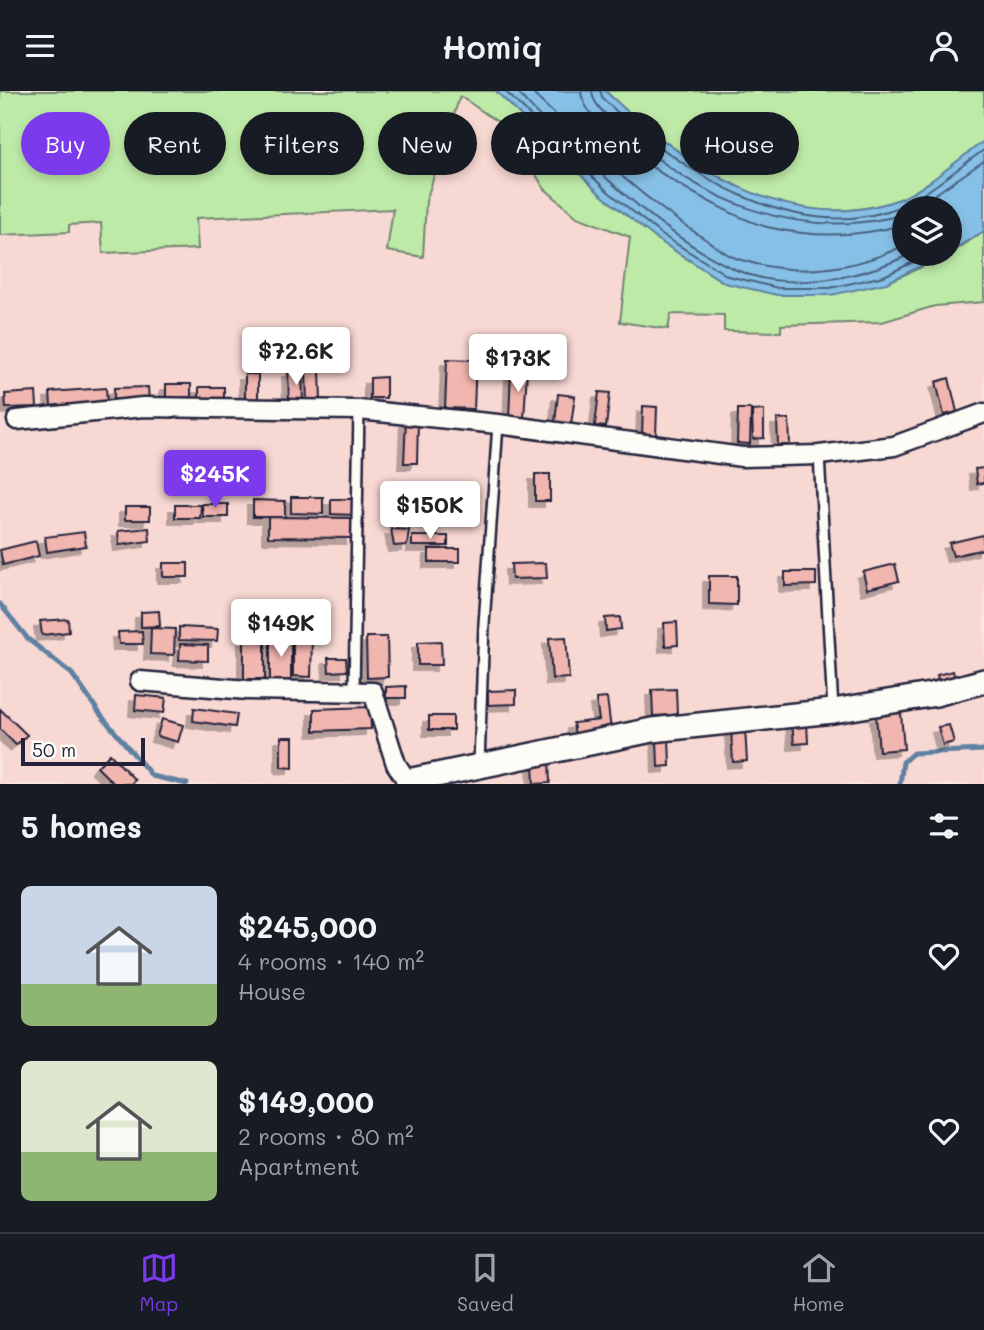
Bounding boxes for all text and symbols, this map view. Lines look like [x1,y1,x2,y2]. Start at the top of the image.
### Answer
text: Homiq [442,25,542,67]
icon: menu [21,27,59,65]
icon: person [925,27,963,65]
chip: Buy [21,112,110,175]
chip: Rent [124,112,226,175]
chip: Filters [240,112,364,175]
chip: New [378,112,477,175]
chip: Apartment [491,112,666,175]
chip: House [680,112,799,175]
map controls [892,196,962,266]
button: layers [892,196,962,266]
pin: $72.6K [239,327,353,387]
text: $72.6K [258,335,334,365]
pin: $173K [469,335,567,394]
text: $173K [485,342,551,372]
pin: $245K [166,451,264,510]
text: $245K [180,458,250,488]
pin: $150K [381,482,479,541]
text: $150K [396,489,464,519]
pin: $149K [232,599,330,659]
text: $149K [247,607,315,637]
scale bar [21,735,145,767]
text: 50 m [32,737,76,762]
text: 5 homes [21,806,142,846]
icon: filters [925,807,963,845]
text: $245,000 [238,906,377,946]
icon: home [77,914,161,998]
icon: heart [925,937,963,975]
text: 4 rooms · 140 m² [238,946,424,976]
text: House [238,976,306,1006]
text: $149,000 [238,1081,374,1121]
icon: home [77,1089,161,1173]
icon: heart [925,1112,963,1150]
text: 2 rooms · 80 m² [238,1121,414,1151]
text: Apartment [238,1151,360,1181]
tab: Map [140,1249,178,1316]
tab: Saved [457,1249,514,1316]
tab: Home [793,1249,844,1316]

